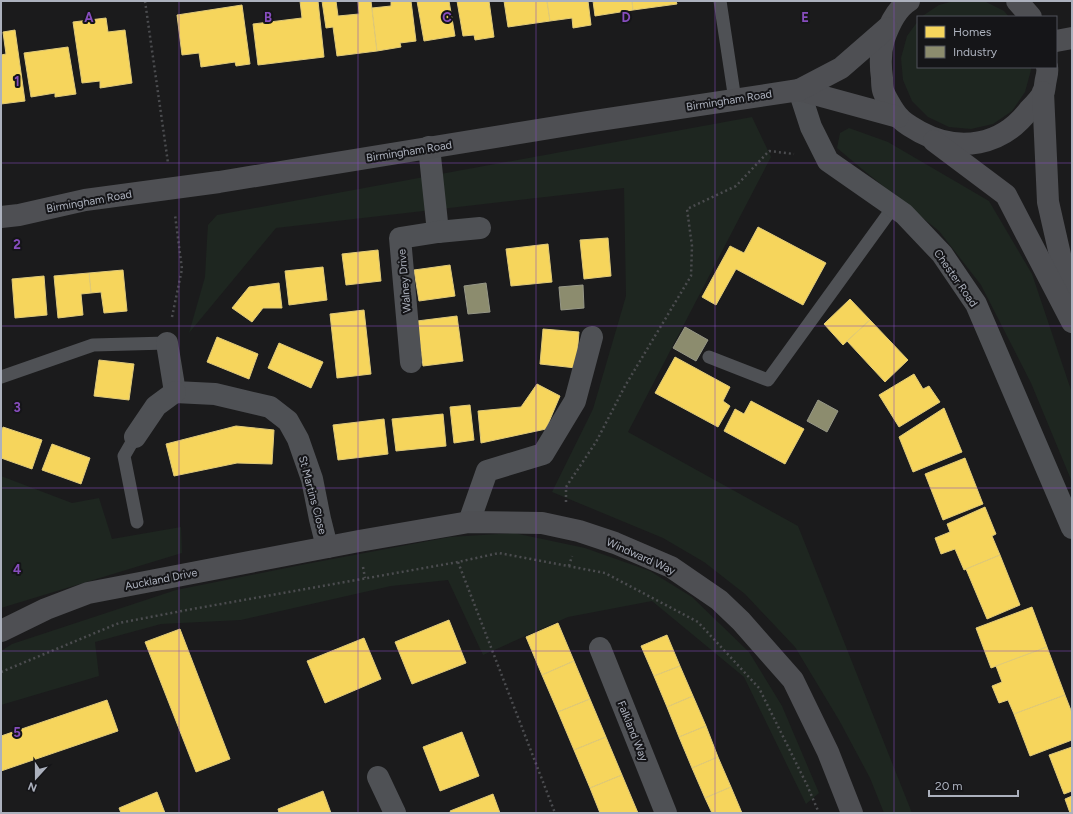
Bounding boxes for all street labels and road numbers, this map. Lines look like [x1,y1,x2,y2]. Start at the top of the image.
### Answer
street label: Birmingham Road [685,87,773,114]
street label: Birmingham Road [365,138,453,165]
street label: Birmingham Road [45,188,133,215]
street label: Chester Road [931,247,980,310]
street label: Walney Drive [395,248,414,313]
street label: St Martins Close [296,454,329,536]
street label: Windward Way [604,535,677,578]
street label: Auckland Drive [124,566,198,593]
street label: Falkland Way [615,699,651,764]

